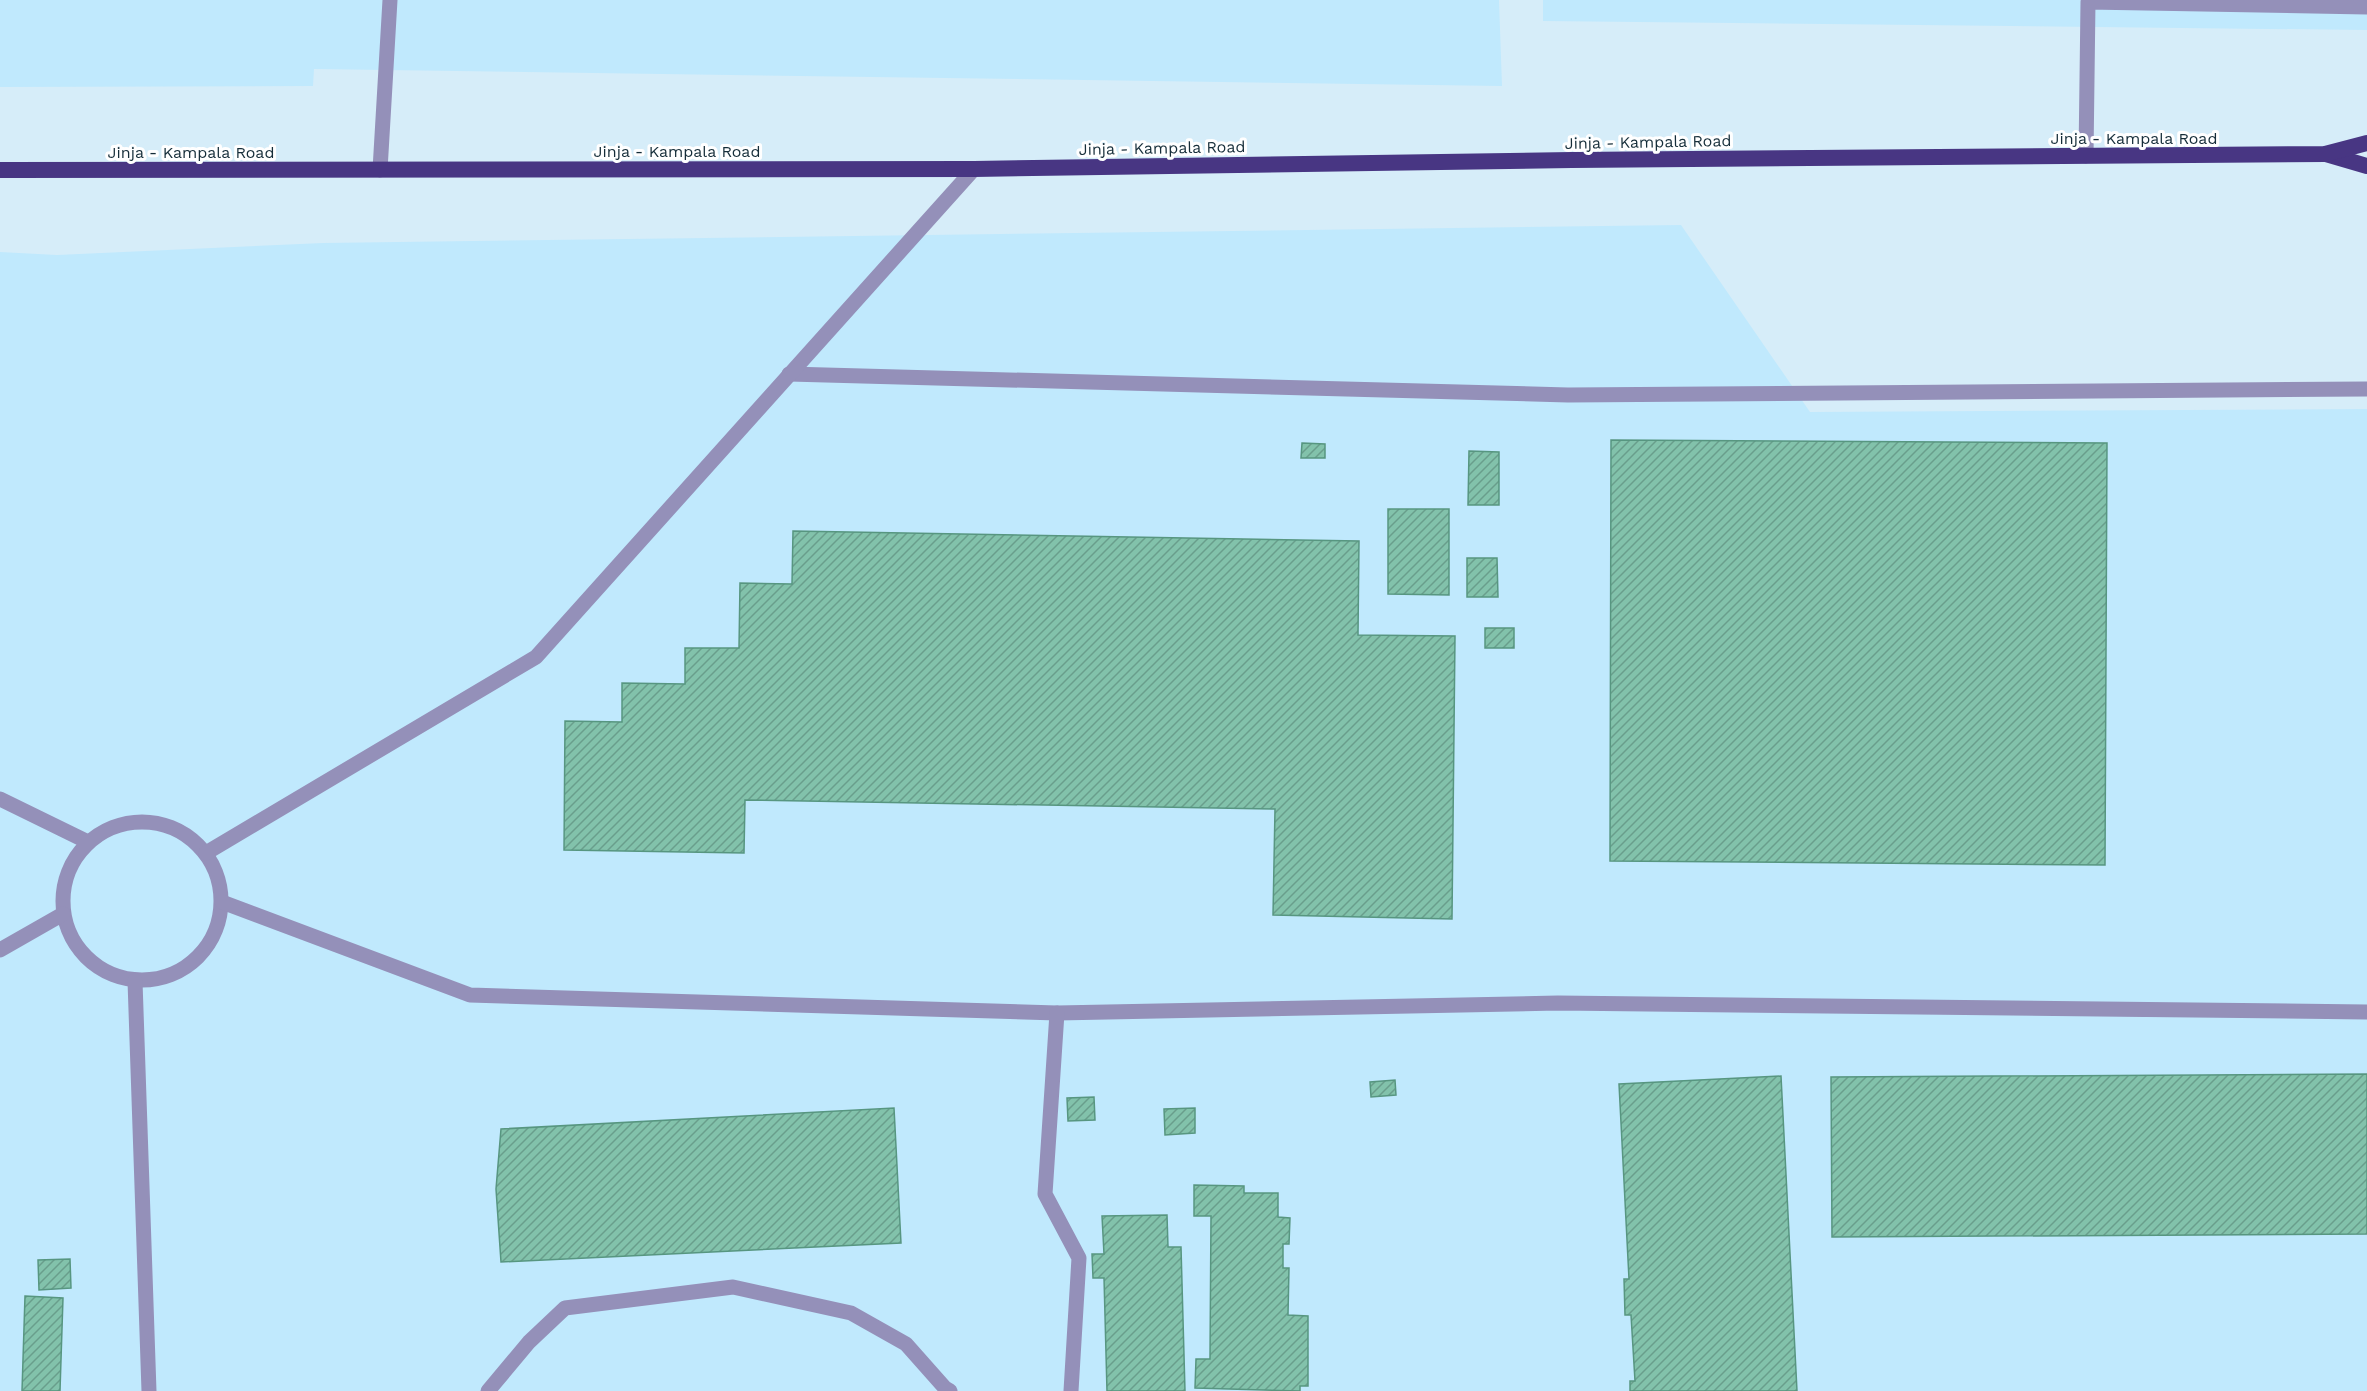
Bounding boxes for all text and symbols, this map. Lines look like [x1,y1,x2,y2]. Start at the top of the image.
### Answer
street label: Jinja - Kampala Road [2051,129,2217,148]
street label: Jinja - Kampala Road [1564,131,1732,153]
street label: Jinja - Kampala Road [1078,137,1246,159]
street label: Jinja - Kampala Road [594,142,760,161]
street label: Jinja - Kampala Road [108,143,274,162]

